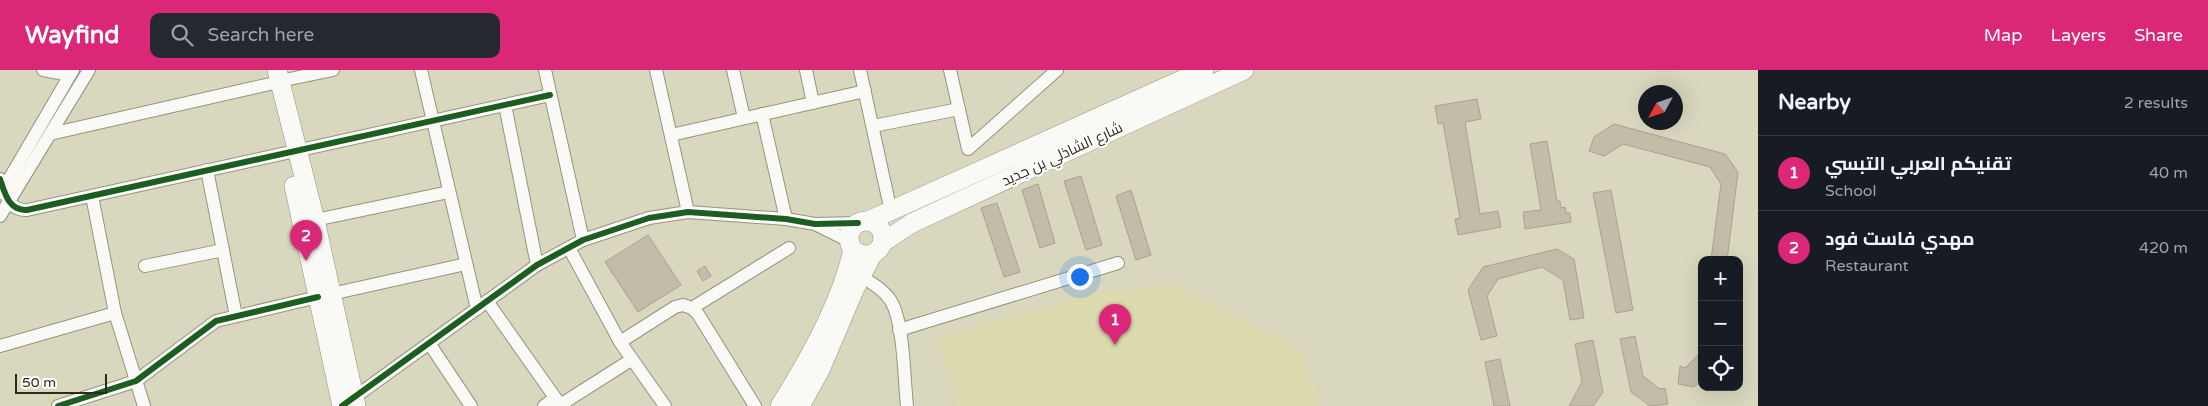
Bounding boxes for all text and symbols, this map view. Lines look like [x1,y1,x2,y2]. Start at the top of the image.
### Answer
search box [150,13,500,58]
text: Wayfind [25,21,120,50]
icon: search [168,21,196,49]
text: Search here [208,24,314,46]
text: Map [1984,24,2023,46]
text: Layers [2051,24,2106,46]
text: Share [2134,24,2183,46]
north arrow [1638,85,1683,130]
text: Nearby [1778,90,1851,115]
text: 2 results [2124,93,2188,113]
street label: شارع الشاذلي بن جديد [999,118,1127,193]
text: تقنيكم العربي التبسي [1825,153,2011,175]
text: 1 [1789,163,1799,183]
text: 40 m [2149,163,2188,183]
text: School [1825,181,1877,201]
pin: 2 [290,220,322,261]
text: مهدي فاست فود [1825,228,1975,250]
text: 2 [1789,238,1799,258]
text: 420 m [2139,238,2188,258]
map controls [1698,256,1743,391]
button: + [1698,256,1743,301]
text: Restaurant [1825,256,1909,276]
your location [1067,264,1093,290]
button: − [1698,301,1743,346]
pin: 1 [1099,304,1131,345]
button: locate [1698,346,1743,391]
scale bar [15,371,108,394]
text: 50 m [22,374,56,391]

